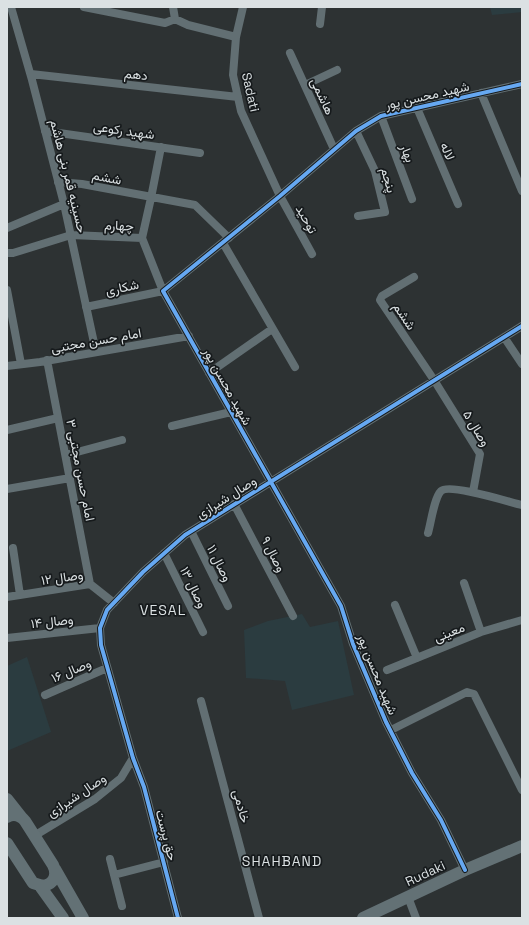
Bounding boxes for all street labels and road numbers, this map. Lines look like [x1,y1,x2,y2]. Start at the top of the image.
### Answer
street label: دهم [123,65,149,84]
street label: Sadati [238,71,263,113]
street label: هاشمی [307,75,338,117]
street label: شهید محسن پور [382,78,471,115]
street label: حسینیه قمر بنی هاشم [46,118,91,235]
street label: شهید رکوعی [92,118,156,143]
street label: لاله [436,140,459,163]
street label: بهار [396,141,419,165]
street label: ششم [91,166,123,189]
street label: پنجم [376,166,400,195]
street label: توحید [292,202,321,237]
street label: چهارم [104,216,134,236]
street label: شکاری [104,276,140,299]
street label: ششم [389,299,420,333]
street label: امام حسن مجتبی [50,324,143,357]
street label: شهید محسن پور [198,344,256,429]
street label: وصال ۵ [459,407,494,450]
street label: امام حسن مجتبی ۳ [62,418,99,522]
street label: وصال شیرازی [193,472,260,523]
street label: وصال ۹ [257,533,290,575]
street label: وصال ۱۱ [203,542,236,585]
street label: وصال ۱۳ [176,564,211,611]
street label: وصال ۱۲ [40,566,84,589]
street label: وصال ۱۴ [30,611,74,632]
street label: معینی [431,619,467,646]
street label: شهید محسن پور [352,630,402,718]
street label: وصال ۱۶ [49,654,94,686]
street label: وصال شیرازی [43,769,109,821]
street label: خادمی [229,788,254,825]
street label: حق پرست [151,808,182,863]
street label: Rudaki [403,857,448,890]

